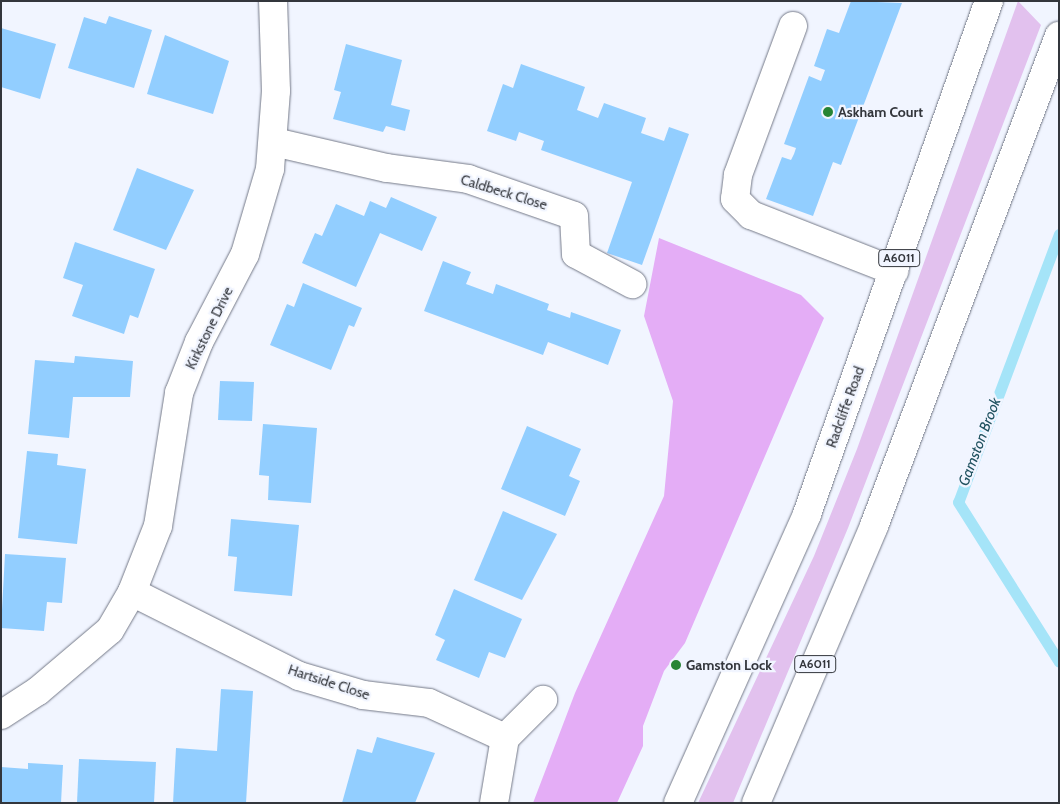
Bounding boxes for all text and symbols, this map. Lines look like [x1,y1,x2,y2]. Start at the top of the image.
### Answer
place label: Askham Court [838,104,923,120]
marker: Askham Court [822,106,834,118]
street label: Caldbeck Close [459,171,549,213]
road number: A6011 [878,248,920,268]
street label: Kirkstone Drive [182,284,236,372]
street label: Radcliffe Road [823,364,867,450]
water label: Gamston Brook [955,395,1005,489]
road number: A6011 [794,654,836,674]
place label: Gamston Lock [686,657,772,673]
marker: Gamston Lock [670,659,682,671]
street label: Hartside Close [286,661,372,703]

